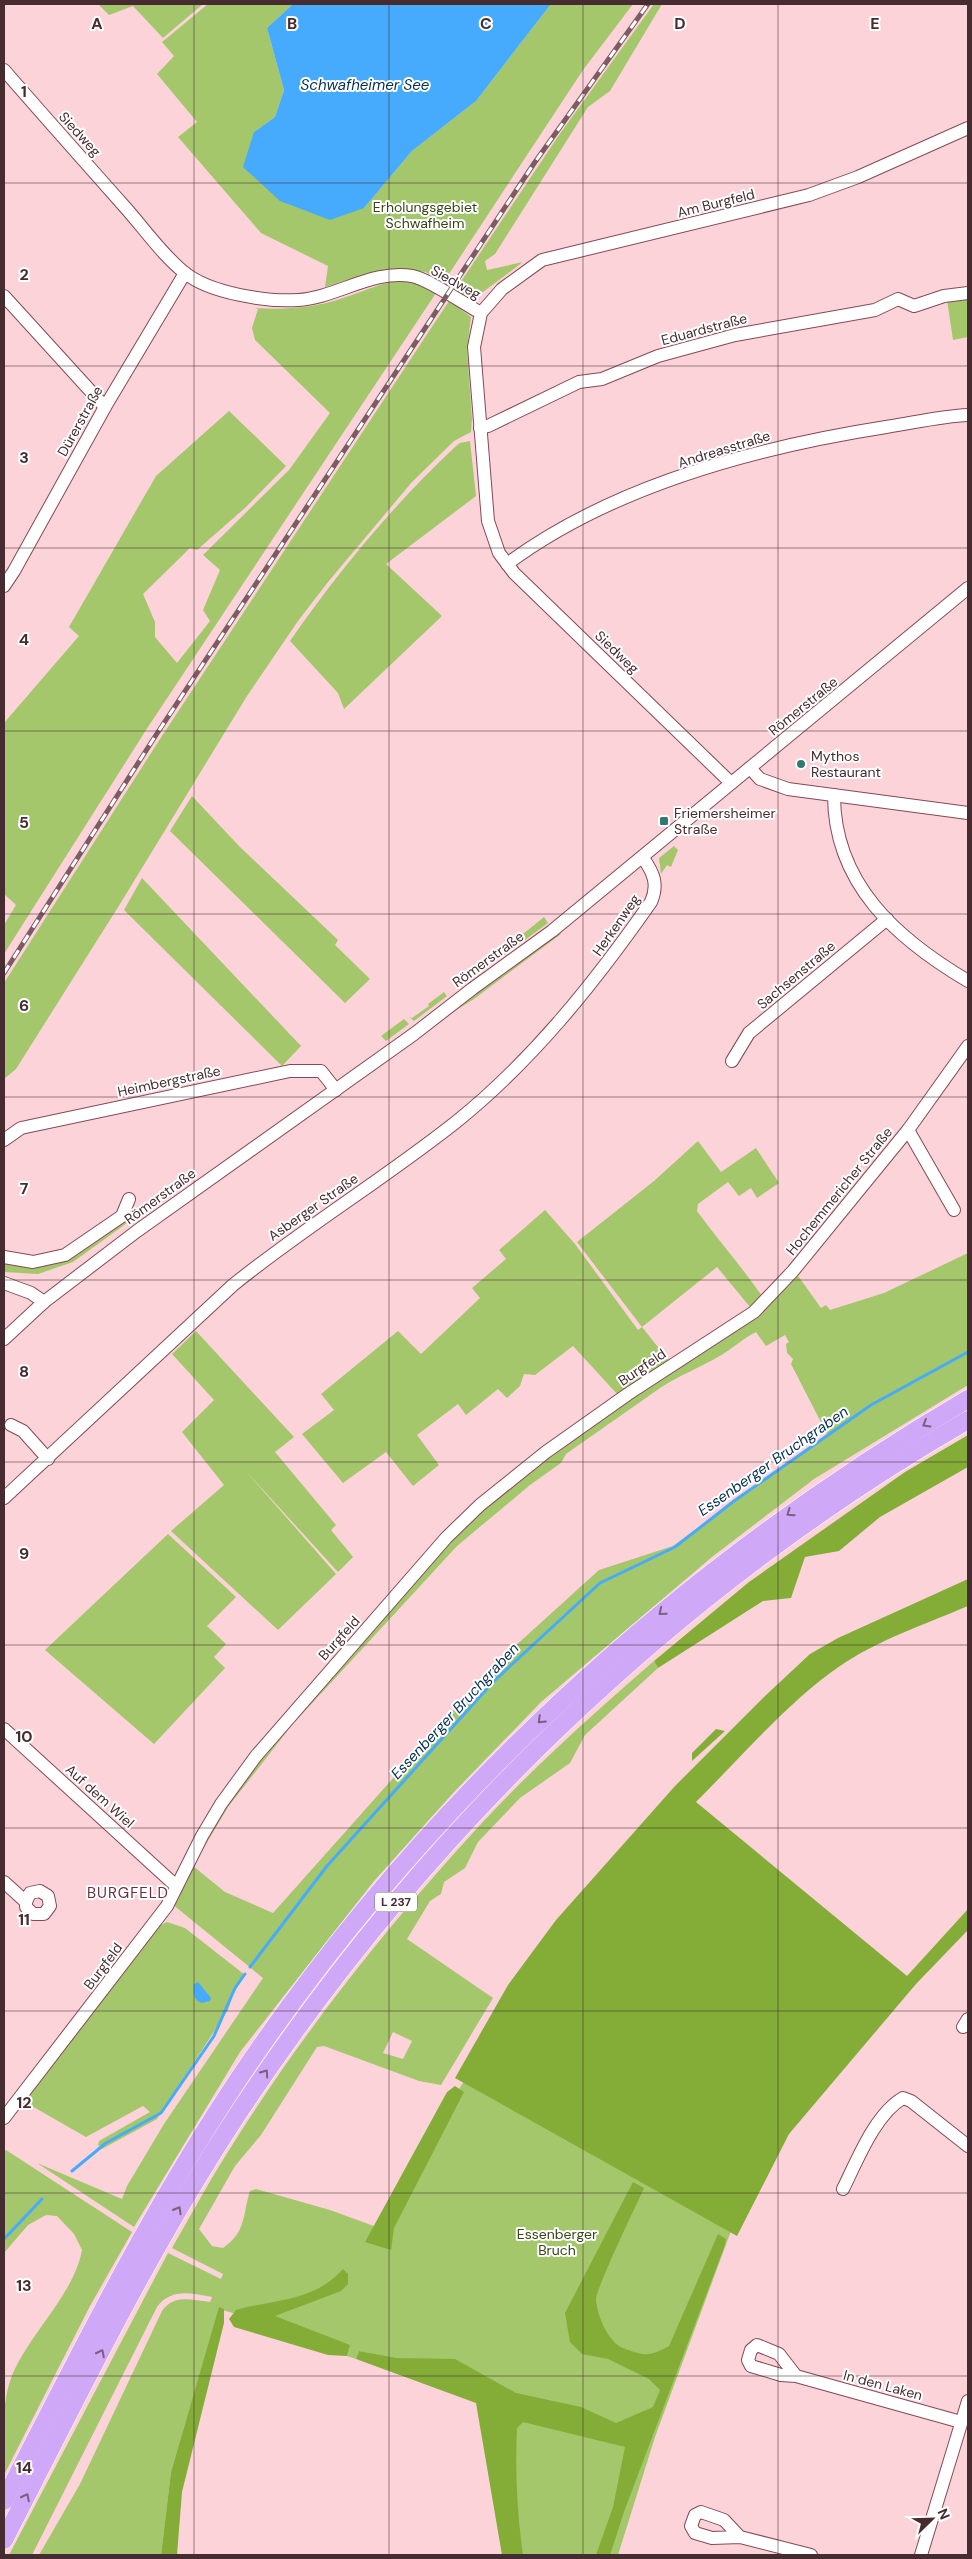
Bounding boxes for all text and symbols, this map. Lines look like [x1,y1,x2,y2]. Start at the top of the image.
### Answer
text: A [91,13,103,34]
text: B [287,13,297,34]
text: C [480,13,492,34]
text: D [674,13,686,34]
text: E [870,13,880,34]
water label: Schwafheimer See [301,75,430,95]
text: 1 [21,81,27,102]
street label: Siedweg [55,108,105,160]
street label: Am Burgfeld [675,185,757,221]
park label: Erholungsgebiet Schwafheim [373,198,477,232]
street label: Siedweg [428,261,484,303]
text: 2 [19,264,29,285]
street label: Eduardstraße [659,309,749,349]
street label: Dürerstraße [53,383,107,459]
street label: Andreasstraße [676,426,772,472]
text: 3 [19,447,29,468]
street label: Siedweg [591,627,643,677]
text: 4 [19,629,29,650]
street label: Römerstraße [765,673,841,739]
place label: Mythos Restaurant [811,747,881,781]
marker: Mythos Restaurant [795,758,807,770]
place label: Friemersheimer Straße [674,804,776,838]
text: 5 [19,812,29,833]
marker: Friemersheimer Straße [658,815,670,827]
street label: Herkenweg [588,890,644,959]
street label: Römerstraße [449,927,527,991]
street label: Sachsenstraße [753,937,839,1013]
text: 6 [19,995,29,1016]
street label: Heimbergstraße [116,1061,222,1101]
street label: Hochemmericher Straße [782,1123,896,1259]
street label: Römerstraße [121,1164,199,1228]
street label: Asberger Straße [264,1169,362,1245]
text: 7 [20,1178,29,1199]
street label: Burgfeld [615,1345,669,1389]
text: 8 [19,1361,29,1382]
water label: Essenberger Bruchgraben [694,1401,852,1521]
one-way arrow [923,1417,932,1427]
one-way arrow [787,1507,796,1516]
text: 9 [19,1543,29,1564]
one-way arrow [659,1607,668,1615]
street label: Burgfeld [314,1612,364,1664]
water label: Essenberger Bruchgraben [387,1638,524,1783]
one-way arrow [538,1715,547,1724]
text: 10 [15,1726,33,1747]
street label: Auf dem Wiel [62,1760,138,1832]
district label: BURGFELD [87,1883,169,1903]
road number: L 237 [375,1892,417,1911]
text: 11 [18,1909,30,1930]
street label: Burgfeld [80,1939,126,1993]
one-way arrow [259,2069,268,2079]
text: 12 [16,2092,32,2113]
one-way arrow [172,2207,182,2216]
park label: Essenberger Bruch [517,2225,597,2259]
text: 13 [16,2275,32,2296]
one-way arrow [95,2349,105,2358]
street label: In den Laken [842,2366,924,2404]
text: 14 [16,2457,32,2478]
one-way arrow [20,2493,30,2502]
north arrow [907,2494,957,2544]
text: N [934,2506,954,2522]

